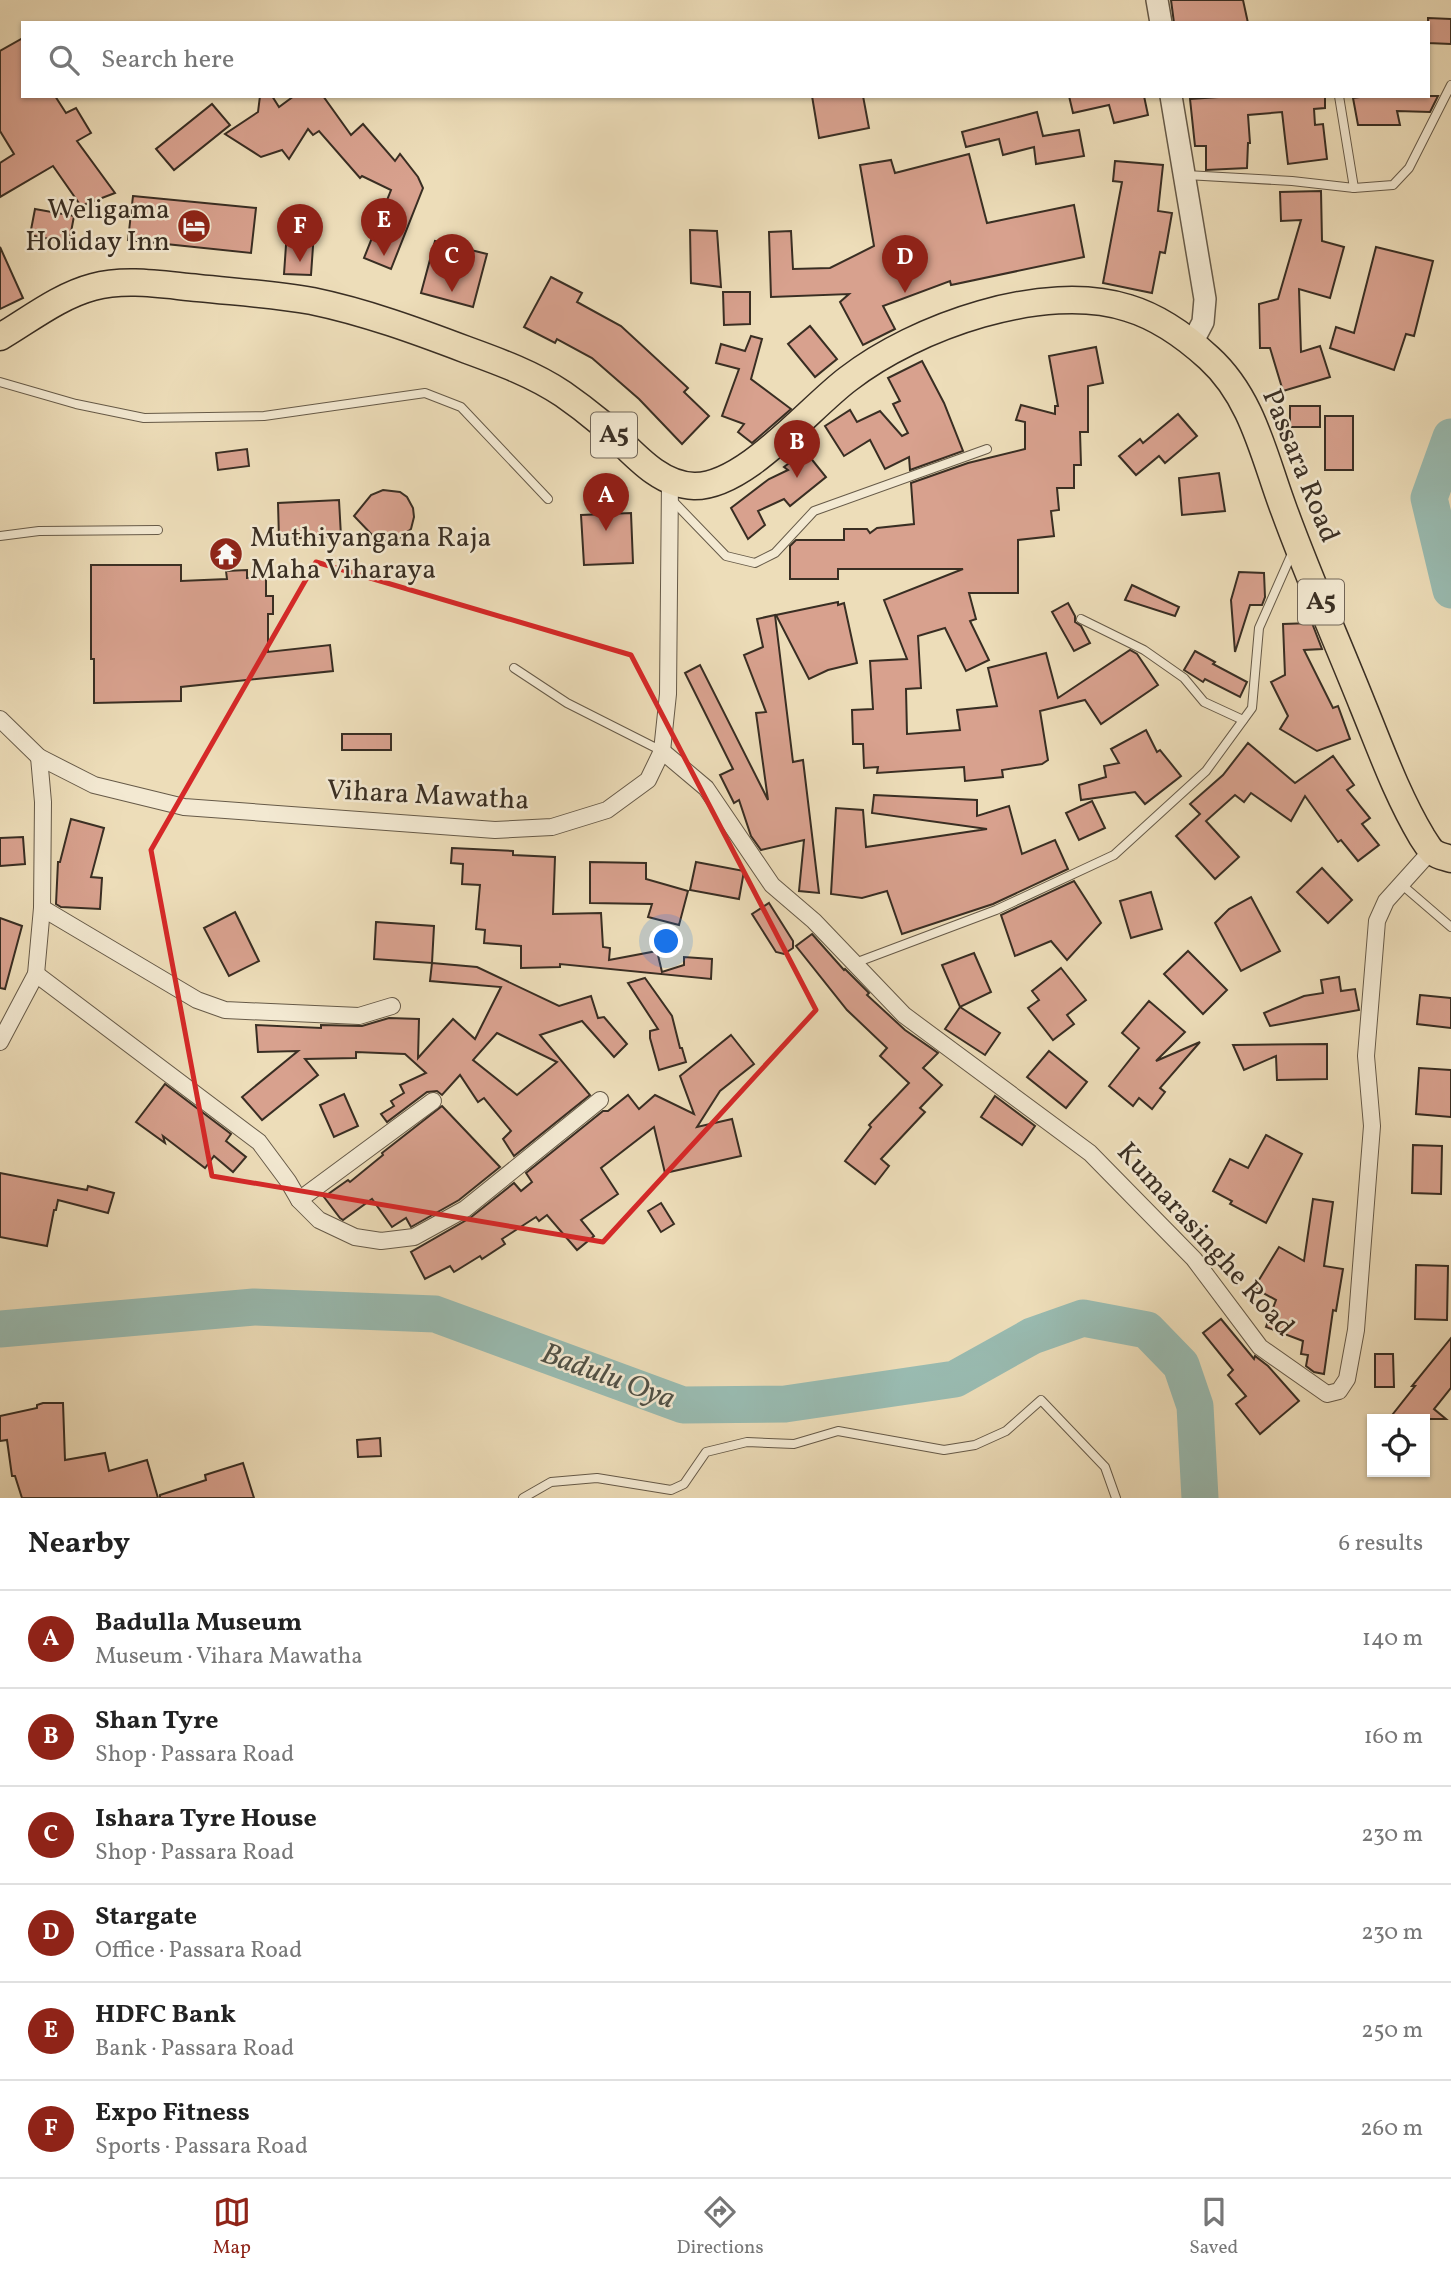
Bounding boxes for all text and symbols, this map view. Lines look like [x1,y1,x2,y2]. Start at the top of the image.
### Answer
search box [21,21,1430,98]
icon: search [45,41,83,79]
text: Search here [101,42,234,78]
place label: Weligama Holiday Inn [25,191,170,262]
pin: E [361,198,407,256]
pin: F [277,204,323,262]
hotel icon: Weligama Holiday Inn [175,207,213,245]
pin: C [429,234,475,292]
pin: D [882,235,928,293]
street label: Passara Road [1251,383,1349,549]
road number: A5 [591,412,637,458]
pin: B [774,420,820,478]
pin: A [583,473,629,531]
place label: Muthiyangana Raja Maha Viharaya [250,519,492,590]
temple icon: Muthiyangana Raja Maha Viharaya [207,535,245,573]
road number: A5 [1298,580,1344,624]
street label: Vihara Mawatha [326,771,530,821]
your location [649,924,683,958]
street label: Kumarasinghe Road [1107,1134,1303,1346]
water label: Badulu Oya [535,1333,681,1421]
map controls [1367,1414,1430,1477]
button: locate [1367,1414,1430,1477]
text: Nearby [28,1523,130,1565]
text: 6 results [1339,1528,1423,1560]
text: Badulla Museum [95,1605,302,1641]
text: A [43,1623,59,1655]
text: 140 m [1362,1623,1423,1655]
text: Museum · Vihara Mawatha [95,1641,363,1673]
text: Shan Tyre [95,1703,219,1739]
text: B [43,1721,59,1753]
text: 160 m [1364,1721,1423,1753]
text: Shop · Passara Road [95,1739,294,1771]
text: Ishara Tyre House [95,1801,317,1837]
text: C [44,1819,58,1851]
text: 230 m [1361,1819,1423,1851]
text: Shop · Passara Road [95,1837,294,1869]
text: Stargate [95,1899,197,1935]
text: D [43,1917,59,1949]
text: 230 m [1361,1917,1423,1949]
text: Office · Passara Road [95,1935,302,1967]
text: HDFC Bank [95,1997,236,2033]
text: E [44,2015,58,2047]
text: 250 m [1361,2015,1423,2047]
text: Bank · Passara Road [95,2033,294,2065]
text: Expo Fitness [95,2095,250,2131]
text: F [44,2113,58,2145]
text: 260 m [1360,2113,1423,2145]
text: Sports · Passara Road [95,2131,308,2163]
tab: Map [213,2193,251,2261]
tab: Directions [677,2193,764,2261]
tab: Saved [1189,2193,1238,2261]

